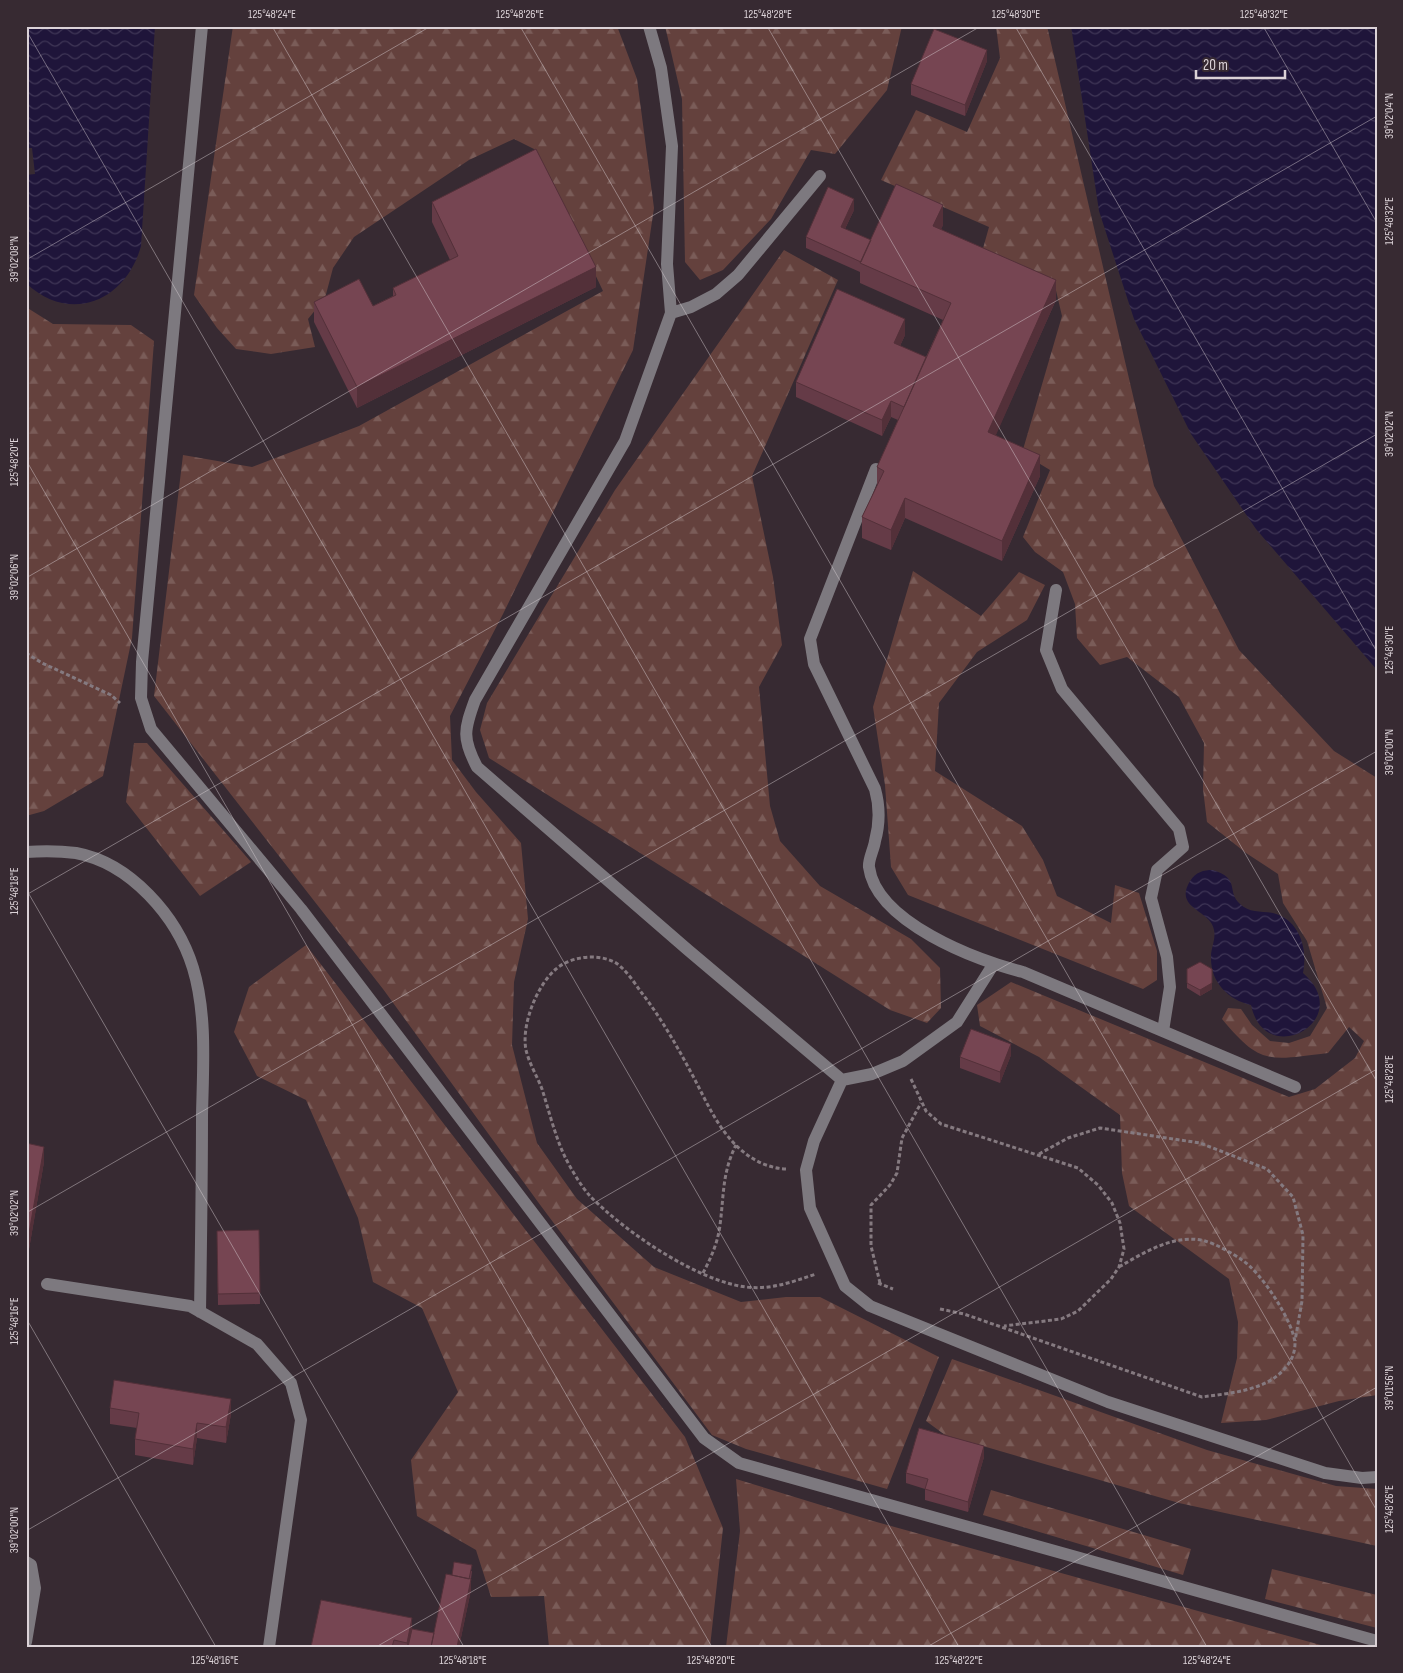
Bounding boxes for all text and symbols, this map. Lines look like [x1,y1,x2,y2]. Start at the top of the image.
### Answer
text: 125°48'24"E [248,7,296,22]
text: 125°48'26"E [496,7,544,22]
text: 125°48'28"E [744,7,792,22]
text: 125°48'30"E [992,7,1040,22]
text: 125°48'32"E [1240,7,1288,22]
scale bar [1196,48,1284,80]
text: 20 m [1203,56,1228,75]
text: 39°02'04"N [1382,93,1397,139]
text: 125°48'32"E [1382,197,1397,245]
text: 39°02'08"N [7,236,22,282]
text: 39°02'02"N [1382,411,1397,457]
text: 125°48'20"E [7,438,22,486]
text: 39°02'06"N [7,554,22,600]
text: 125°48'30"E [1382,626,1397,674]
text: 39°02'00"N [1382,729,1397,775]
text: 125°48'18"E [7,867,22,915]
text: 125°48'28"E [1382,1055,1397,1103]
text: 39°02'02"N [7,1190,22,1236]
text: 125°48'16"E [7,1297,22,1345]
text: 39°01'56"N [1382,1366,1397,1410]
text: 125°48'26"E [1382,1485,1397,1533]
text: 39°02'00"N [7,1507,22,1553]
text: 125°48'16"E [191,1653,239,1668]
text: 125°48'18"E [439,1653,487,1668]
text: 125°48'20"E [687,1653,735,1668]
text: 125°48'22"E [935,1653,983,1668]
text: 125°48'24"E [1183,1653,1231,1668]

